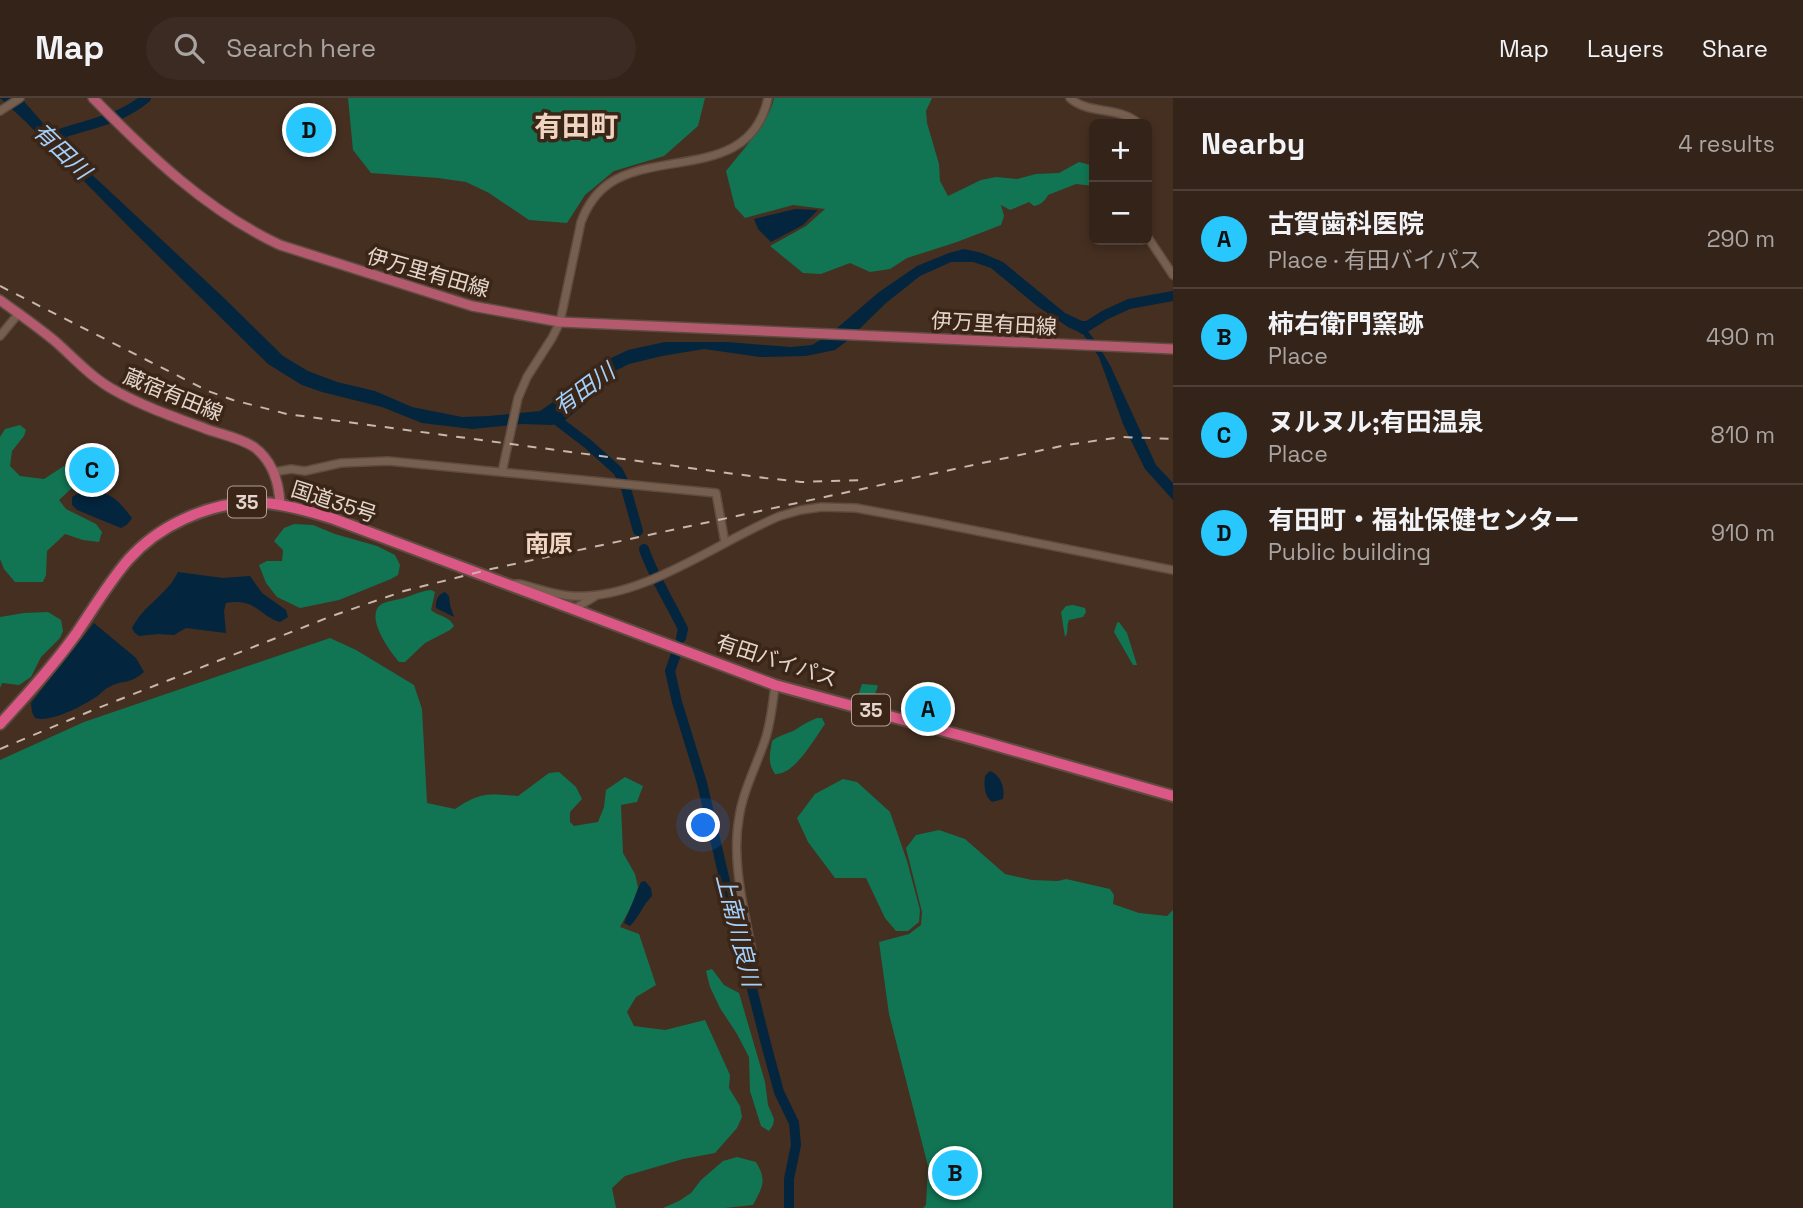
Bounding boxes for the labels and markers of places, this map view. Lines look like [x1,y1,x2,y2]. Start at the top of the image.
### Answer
pin: D [286,104,332,156]
pin: C [69,444,115,496]
pin: A [905,683,951,735]
pin: B [932,1147,978,1199]

